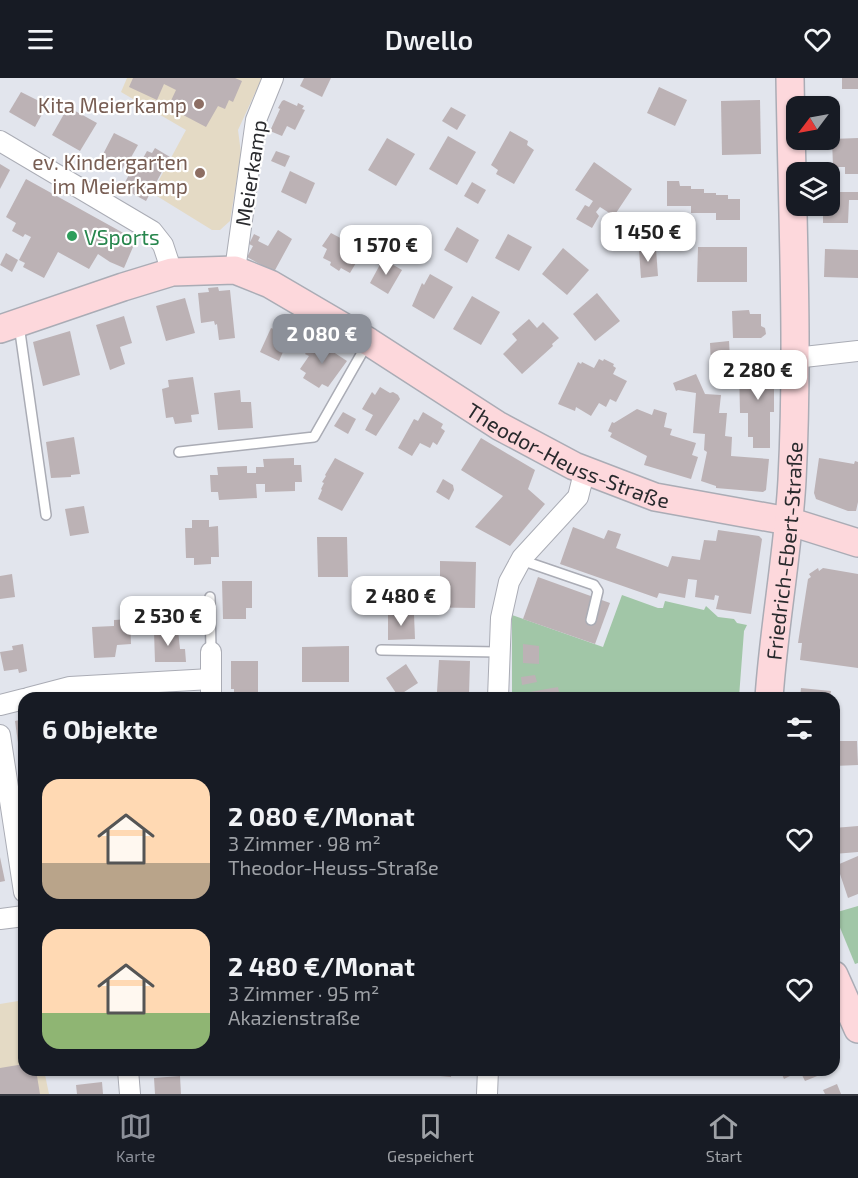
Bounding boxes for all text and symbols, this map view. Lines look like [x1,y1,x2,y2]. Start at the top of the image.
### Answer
icon: menu [24,23,57,56]
text: Dwello [385,23,473,55]
icon: heart [801,23,834,56]
place label: Kita Meierkamp [38,92,187,117]
north arrow [786,96,840,150]
map controls [786,96,840,216]
marker: Kita Meierkamp [192,97,206,111]
street label: Meierkamp [229,118,271,228]
place label: ev. Kindergarten im Meierkamp [32,149,188,198]
button: layers [786,162,840,216]
marker: ev. Kindergarten im Meierkamp [193,166,207,180]
pin: 1 450 € [593,212,703,263]
text: 1 450 € [615,219,681,243]
place label: VSports [84,224,160,249]
pin: 1 570 € [331,225,441,276]
marker: VSports [65,229,79,243]
text: 1 570 € [354,232,418,256]
pin: 2 080 € [267,314,377,365]
text: 2 080 € [287,321,357,345]
pin: 2 280 € [703,350,813,401]
text: 2 280 € [723,357,793,381]
street label: Theodor-Heuss-Straße [463,396,672,512]
street label: Friedrich-Ebert-Straße [760,441,806,661]
pin: 2 480 € [346,576,456,627]
text: 2 480 € [366,583,436,607]
pin: 2 530 € [113,596,223,647]
text: 2 530 € [134,603,202,627]
icon: filters [783,712,816,745]
text: 6 Objekte [42,713,158,744]
text: 2 080 €/Monat [228,800,415,831]
icon: home [90,803,162,875]
icon: heart [783,823,816,856]
text: 3 Zimmer · 98 m² [228,831,381,855]
text: Theodor-Heuss-Straße [228,855,439,879]
text: 2 480 €/Monat [228,950,415,981]
icon: home [90,953,162,1025]
icon: heart [783,973,816,1006]
text: 3 Zimmer · 95 m² [228,981,379,1005]
text: Akazienstraße [228,1005,360,1029]
tab: Karte [116,1110,155,1165]
tab: Gespeichert [387,1110,474,1165]
tab: Start [706,1110,742,1165]

